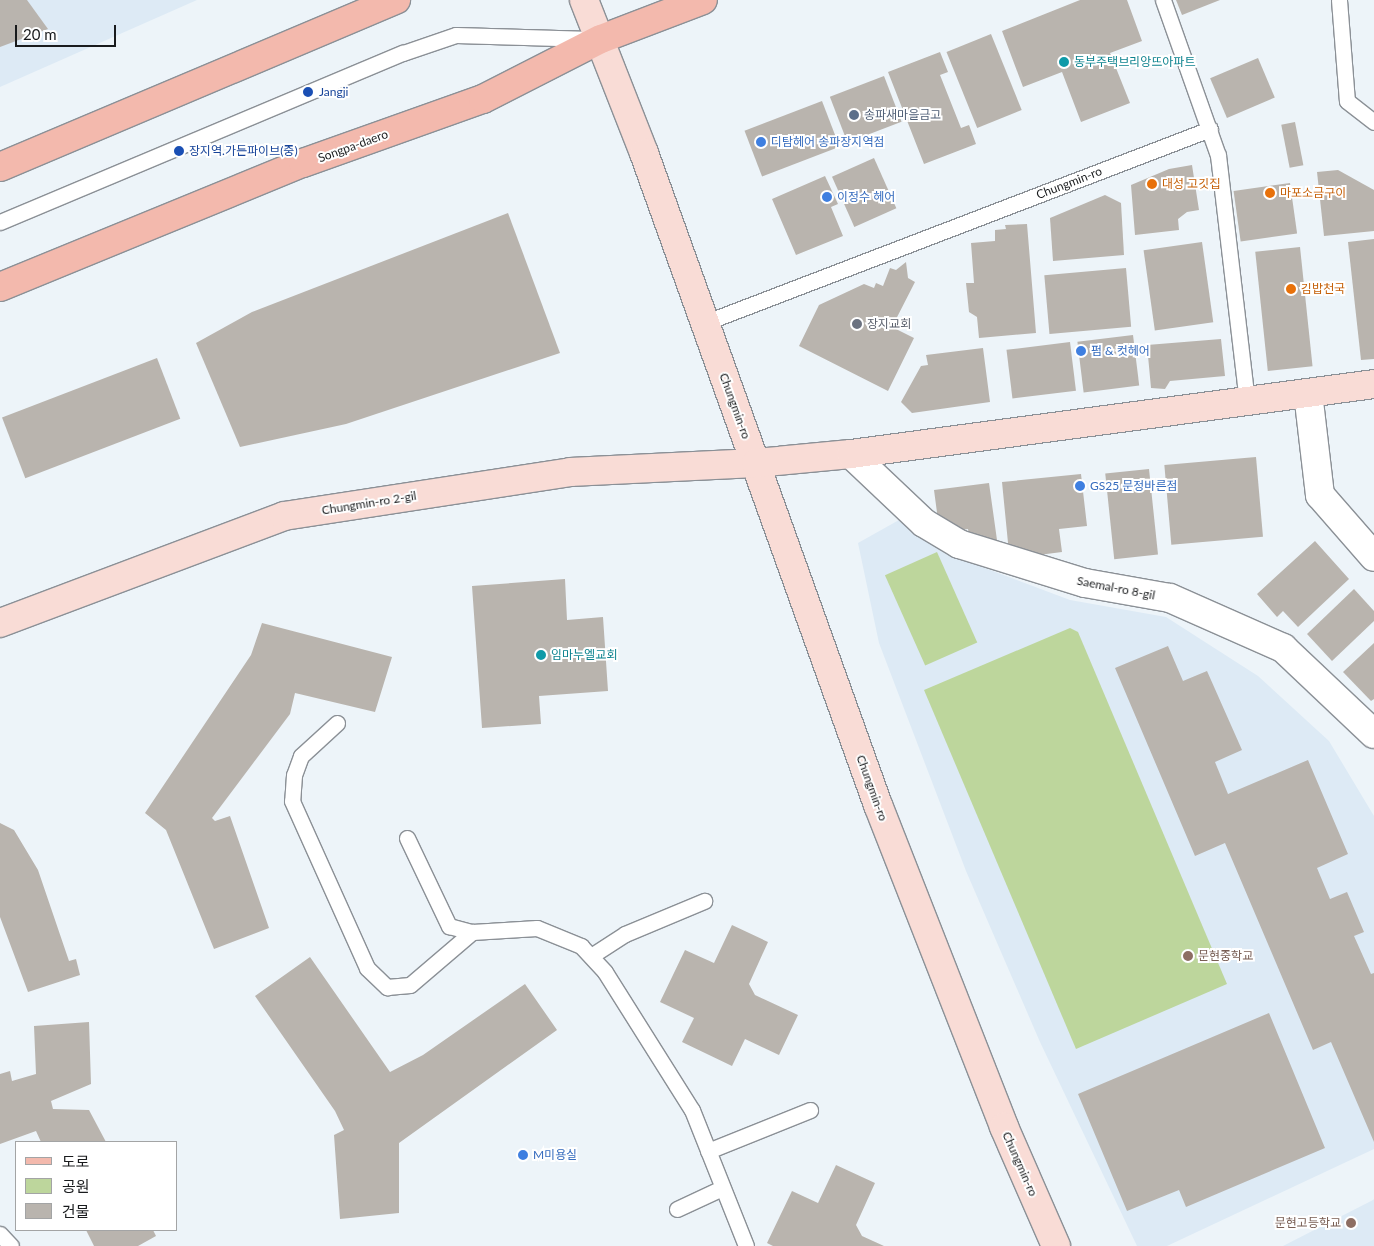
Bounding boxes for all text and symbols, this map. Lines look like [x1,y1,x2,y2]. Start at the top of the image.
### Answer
scale bar [18,15,119,47]
text: 20 m [23,25,57,43]
place label: 동부주택브리앙뜨아파트 [1074,55,1195,69]
marker: 동부주택브리앙뜨아파트 [1058,56,1070,68]
marker: Jangji [301,85,315,99]
place label: Jangji [319,85,348,99]
place label: 송파새마을금고 [864,108,941,122]
marker: 송파새마을금고 [848,109,860,121]
street label: Songpa-daero [316,127,390,165]
place label: 디탐헤어 송파장지역점 [771,135,884,149]
marker: 디탐헤어 송파장지역점 [755,136,767,148]
place label: 장지역.가든파이브(중) [189,144,298,158]
marker: 장지역.가든파이브(중) [173,145,185,157]
street label: Chungmin-ro [1034,164,1104,202]
place label: 대성 고깃집 [1162,177,1220,191]
marker: 대성 고깃집 [1146,178,1158,190]
place label: 마포소금구이 [1280,186,1346,200]
marker: 마포소금구이 [1264,187,1276,199]
place label: 이정수 헤어 [837,190,895,204]
marker: 이정수 헤어 [821,191,833,203]
place label: 김밥천국 [1301,282,1345,296]
marker: 김밥천국 [1285,283,1297,295]
place label: 장지교회 [867,317,911,331]
marker: 장지교회 [851,318,863,330]
place label: 펌 & 컷헤어 [1091,344,1150,358]
marker: 펌 & 컷헤어 [1075,345,1087,357]
street label: Chungmin-ro [716,371,754,441]
place label: GS25 문정바른점 [1090,479,1177,493]
marker: GS25 문정바른점 [1074,480,1086,492]
street label: Chungmin-ro 2-gil [321,488,417,518]
street label: Saemal-ro 8-gil [1076,573,1156,603]
place label: 임마누엘교회 [551,648,617,662]
marker: 임마누엘교회 [535,649,547,661]
street label: Chungmin-ro [853,753,891,823]
place label: 문현중학교 [1198,949,1253,963]
marker: 문현중학교 [1182,950,1194,962]
street label: Chungmin-ro [999,1129,1041,1199]
legend [15,1141,178,1231]
place label: M미용실 [533,1148,577,1162]
marker: M미용실 [517,1149,529,1161]
text: 도로 [62,1152,90,1170]
text: 공원 [62,1177,90,1195]
text: 건물 [62,1202,90,1220]
place label: 문현고등학교 [1275,1216,1341,1230]
marker: 문현고등학교 [1345,1217,1357,1229]

